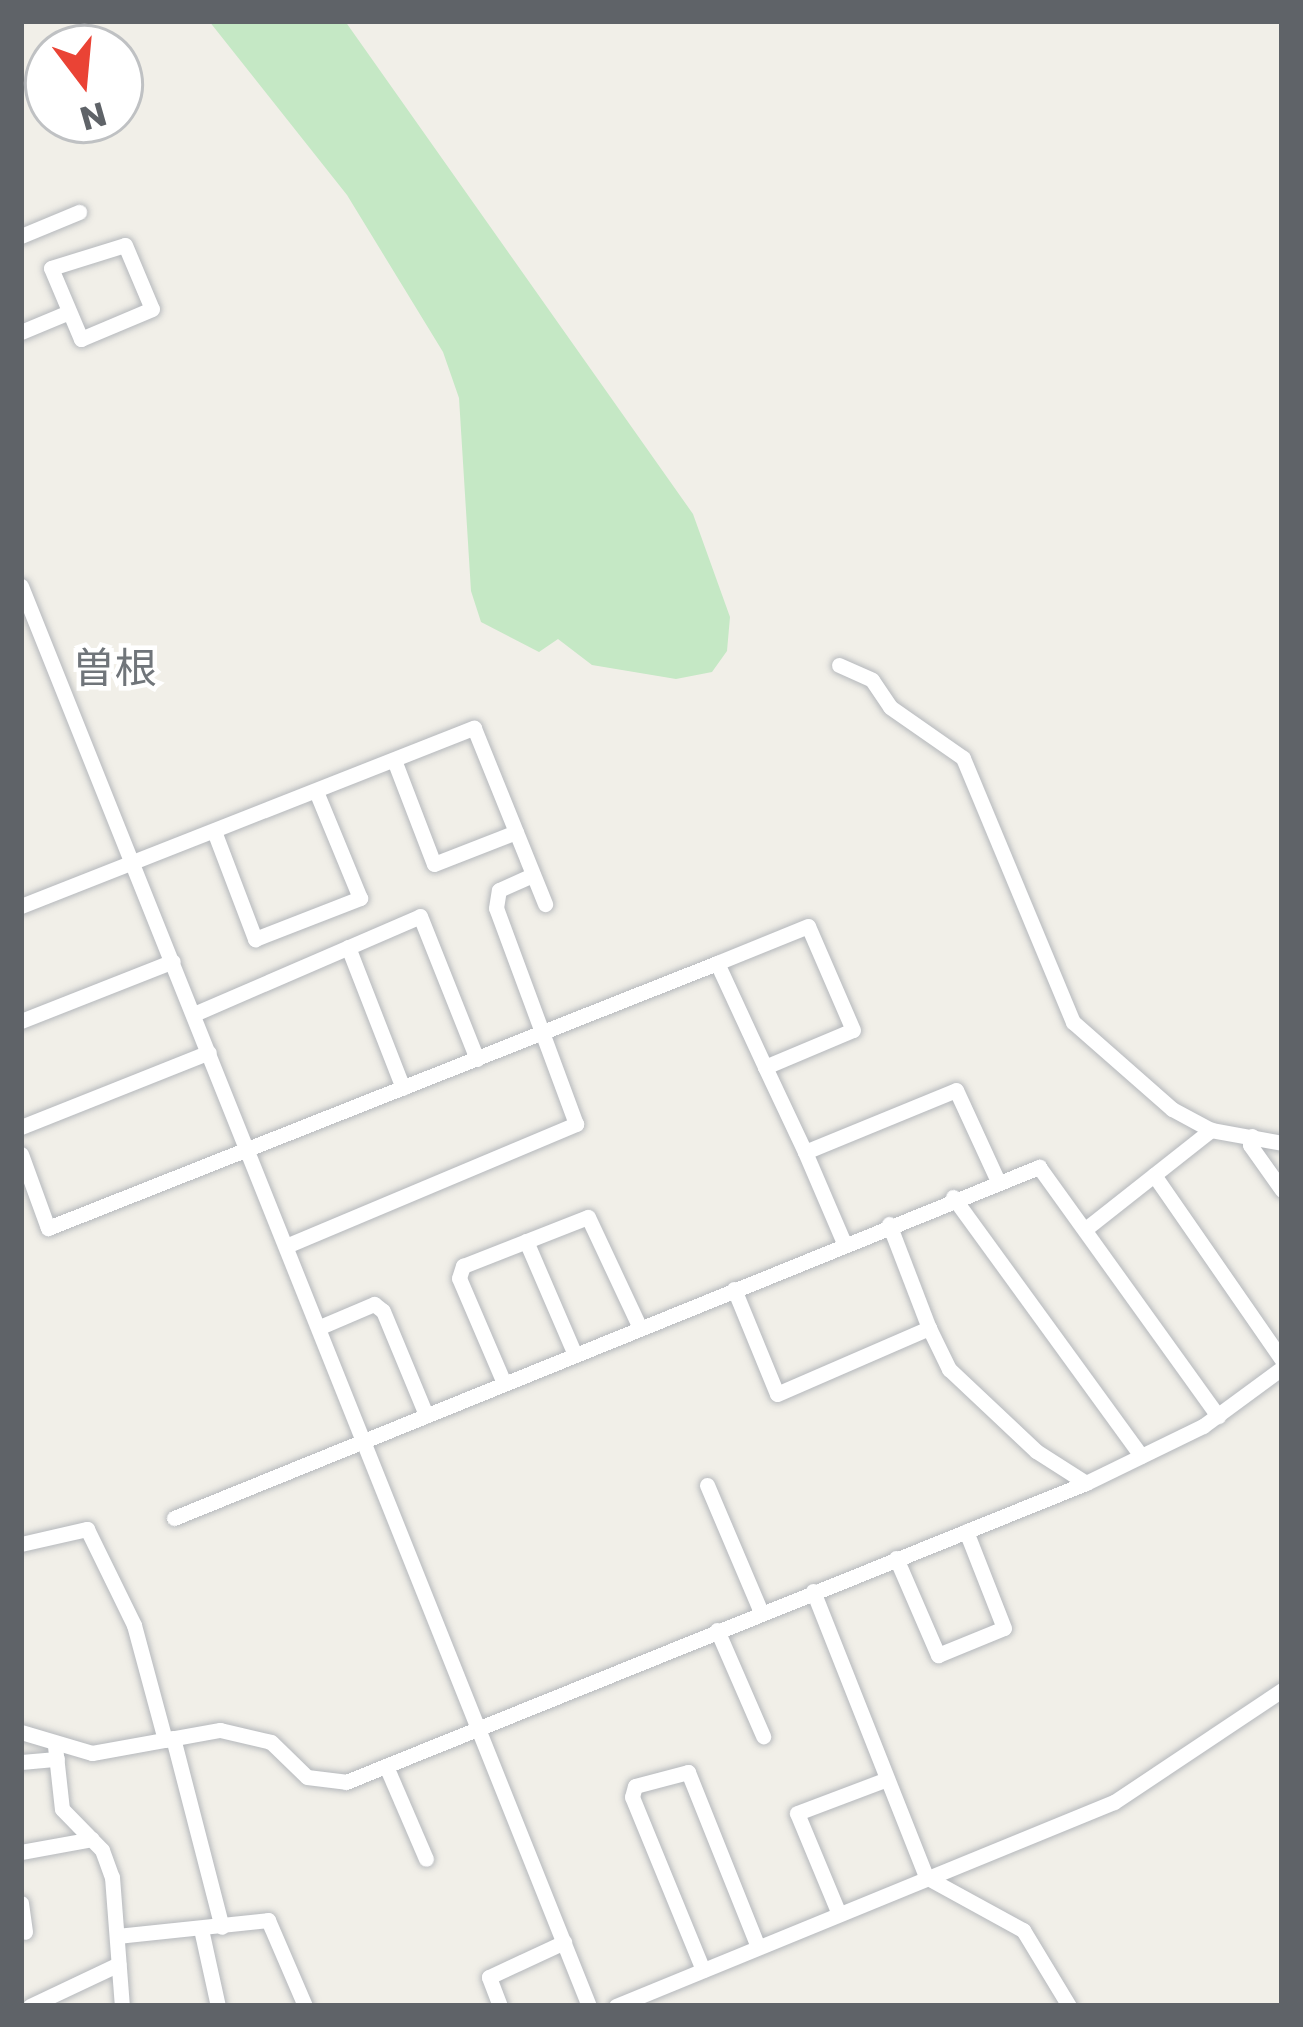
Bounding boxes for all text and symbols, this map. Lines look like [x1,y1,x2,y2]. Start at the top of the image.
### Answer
north arrow [24,24,144,144]
text: N [75,90,112,142]
district label: 曽根 [73,644,157,694]

